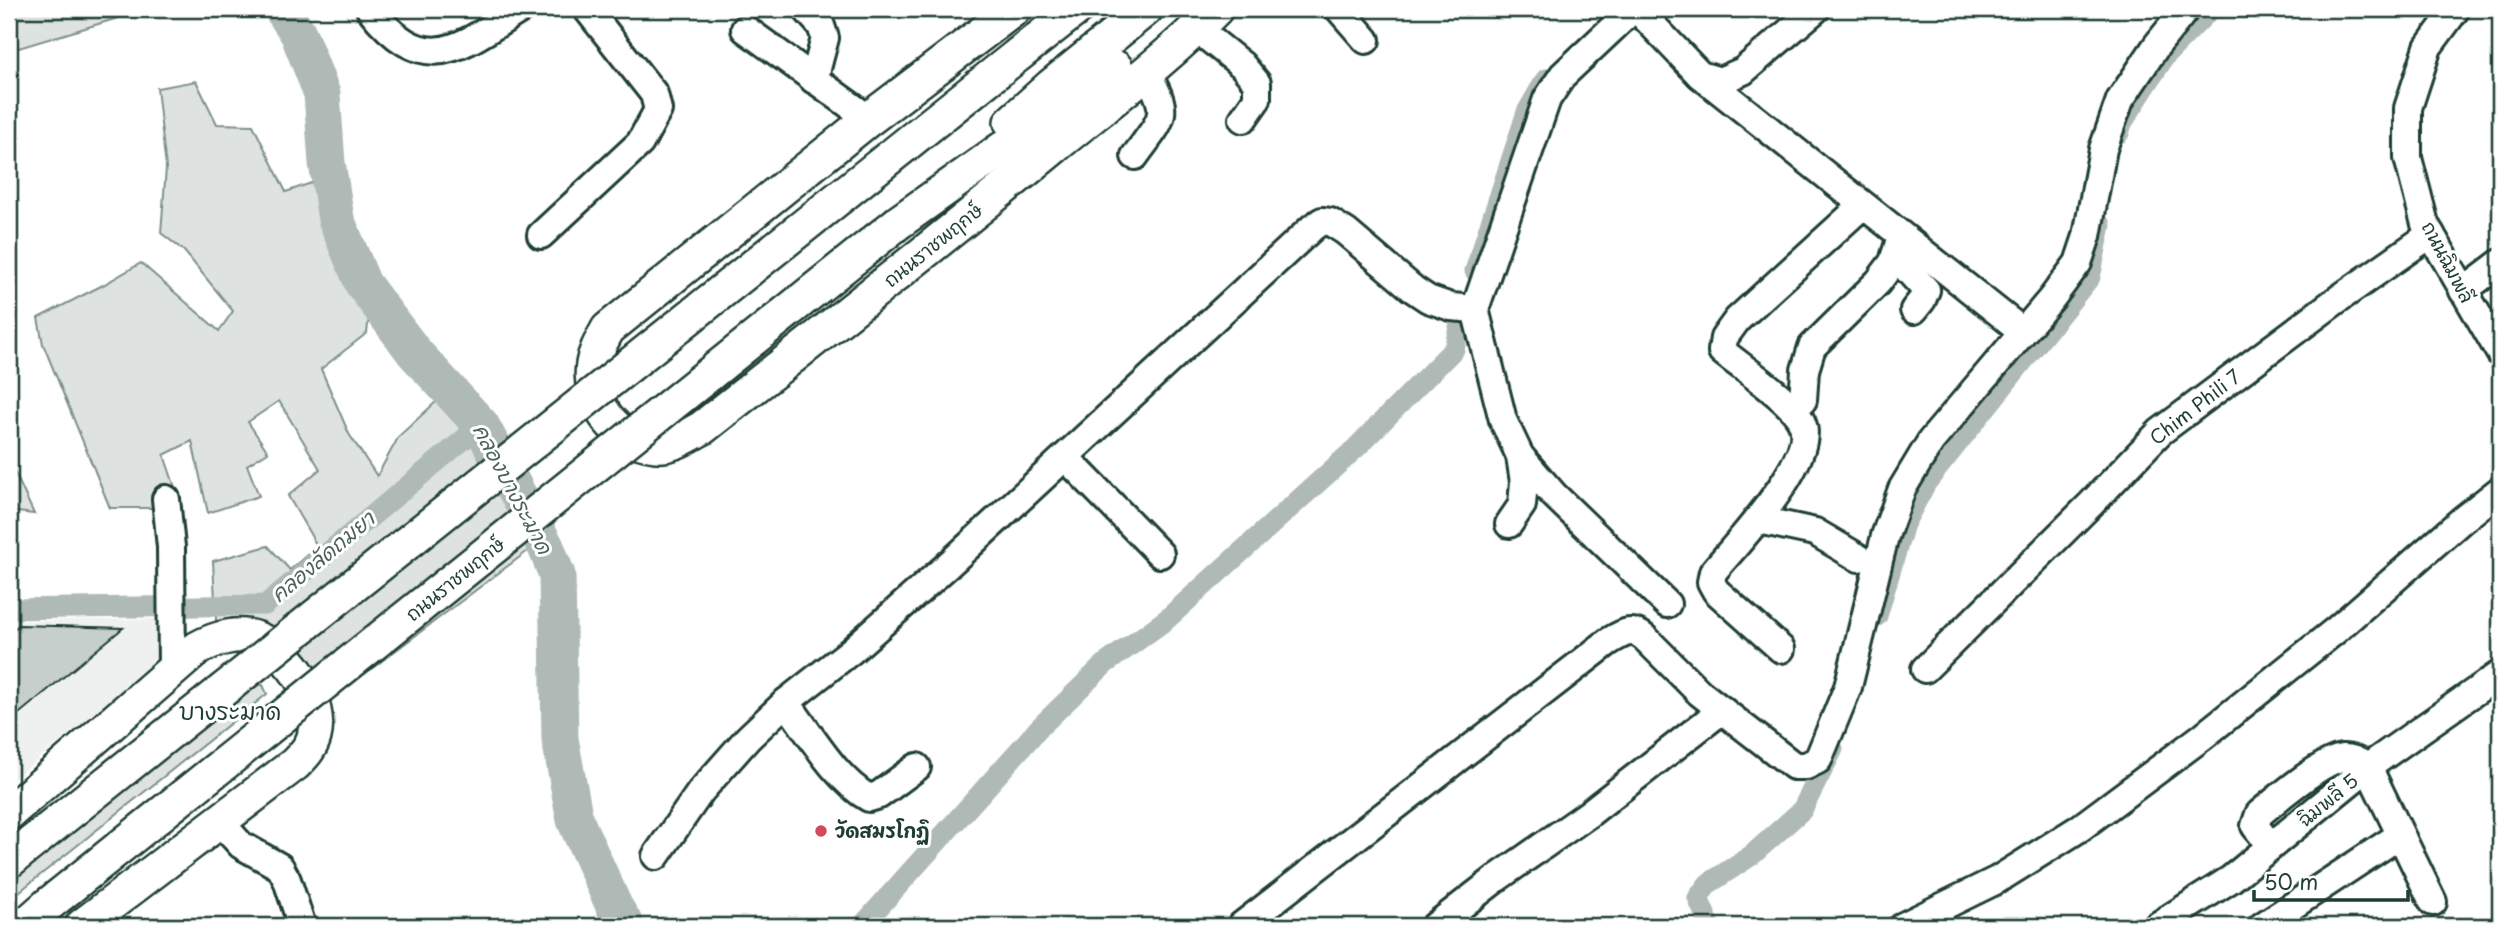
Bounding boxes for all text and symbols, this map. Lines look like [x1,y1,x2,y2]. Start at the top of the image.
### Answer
street label: ถนนราชพฤกษ์ [877,195,988,293]
street label: ถนนฉิมพลี [2416,216,2482,307]
street label: Chim Phili 7 [2143,362,2246,451]
water label: คลองบางระมาด [466,417,562,560]
water label: คลองลัดถมยา [263,501,382,609]
street label: ถนนราชพฤกษ์ [399,529,510,627]
district label: บางระมาด [179,693,281,728]
street label: ฉิมพลี 5 [2291,766,2364,832]
place label: วัดสมรโกฏิ [835,816,930,845]
marker: วัดสมรโกฏิ [813,823,829,839]
scale bar [2254,858,2408,902]
text: 50 m [2264,865,2318,897]

